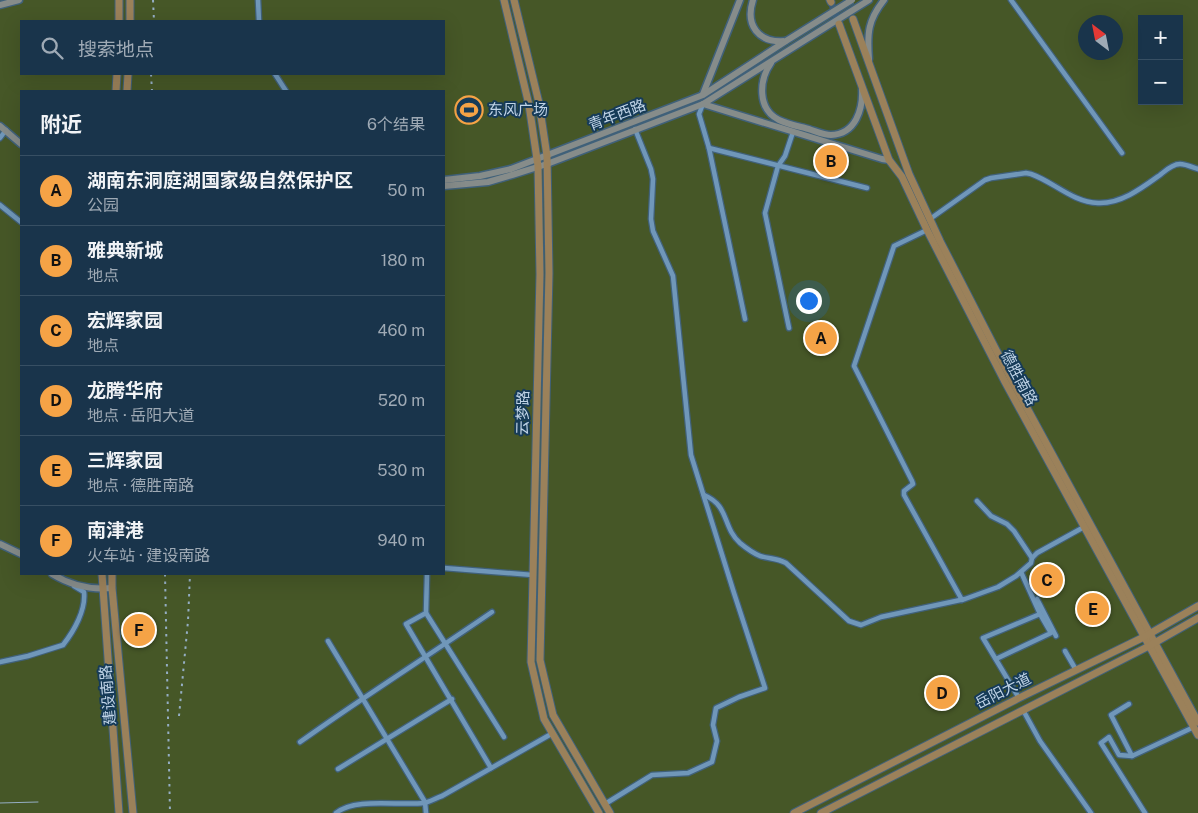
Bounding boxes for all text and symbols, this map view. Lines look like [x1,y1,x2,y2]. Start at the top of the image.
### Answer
north arrow [1078,15,1123,60]
map controls [1138,15,1183,105]
button: + [1138,15,1183,60]
search box [20,20,445,75]
icon: search [38,34,66,62]
text: 搜索地点 [78,38,154,60]
button: − [1138,60,1183,105]
sports icon: 东风广场 [454,95,484,125]
street label: 青年西路 [586,96,648,133]
place label: 东风广场 [488,101,548,118]
text: 附近 [40,112,82,137]
text: 6个结果 [367,115,425,134]
pin: B [815,142,847,180]
text: 湖南东洞庭湖国家级自然保护区 [87,169,353,191]
text: A [50,181,62,200]
text: 50 m [387,181,425,200]
text: 公园 [87,196,119,215]
text: 雅典新城 [87,239,163,261]
text: B [51,251,61,270]
text: 180 m [381,251,425,270]
text: 地点 [87,266,119,285]
your location [796,288,822,314]
text: 宏辉家园 [87,309,163,331]
pin: A [805,319,837,357]
text: C [50,321,62,340]
text: 460 m [378,321,425,340]
text: 地点 [87,336,119,355]
street label: 德胜南路 [998,347,1041,408]
text: 龙腾华府 [87,379,163,401]
street label: 云梦路 [514,390,531,436]
text: D [50,391,62,410]
text: 520 m [378,391,425,410]
text: 地点 · 岳阳大道 [87,406,194,425]
text: 三辉家园 [87,449,163,471]
text: E [51,461,61,480]
text: 530 m [377,461,425,480]
text: 地点 · 德胜南路 [87,476,194,495]
text: 南津港 [87,519,144,541]
text: F [51,531,61,550]
text: 940 m [377,531,425,550]
text: 火车站 · 建设南路 [87,546,210,565]
pin: C [1031,561,1063,599]
pin: E [1077,590,1109,628]
pin: F [123,611,155,649]
street label: 建设南路 [96,664,119,726]
street label: 岳阳大道 [972,669,1033,712]
pin: D [926,674,958,712]

